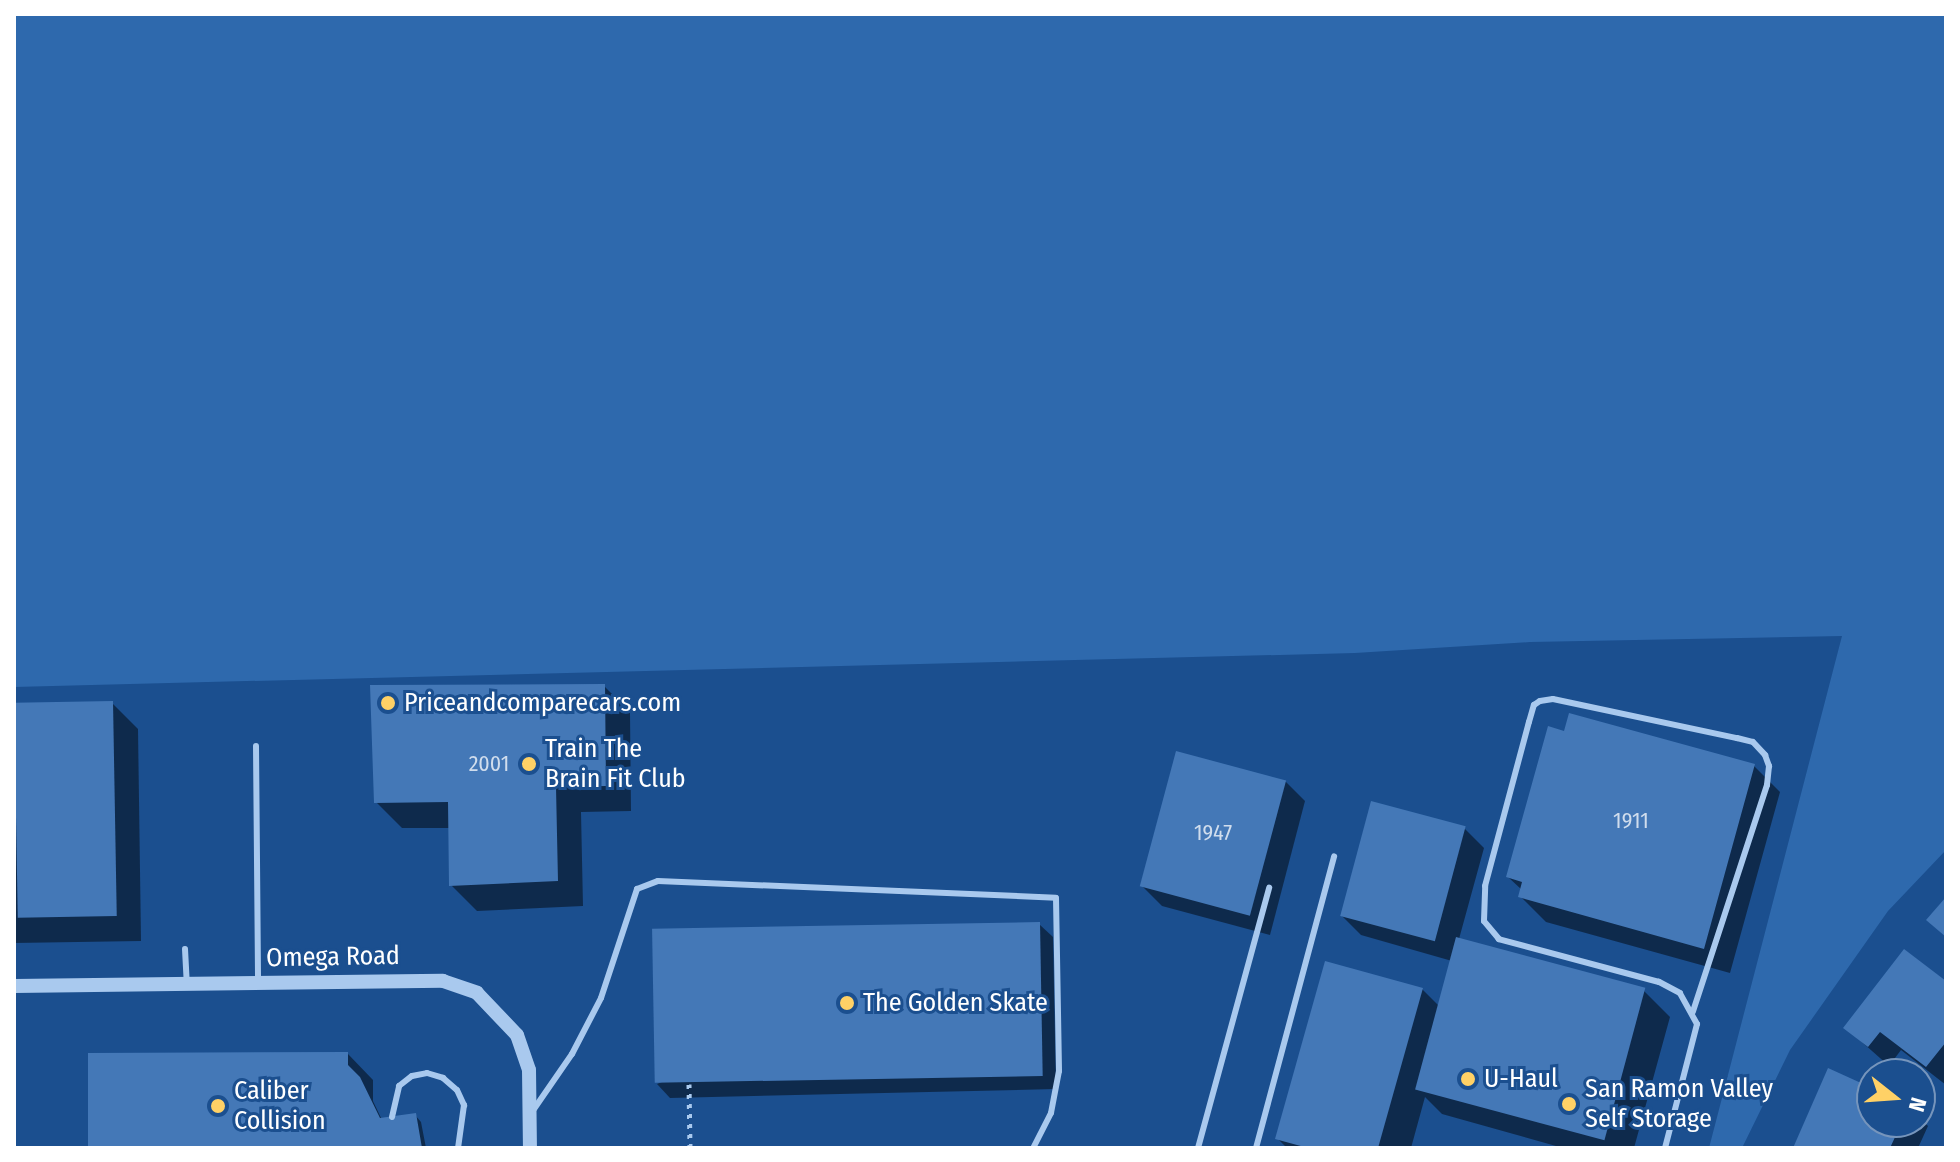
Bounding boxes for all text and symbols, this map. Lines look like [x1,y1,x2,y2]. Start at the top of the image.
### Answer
place label: Priceandcomparecars.com [404,687,681,719]
marker: Priceandcomparecars.com [379,694,397,712]
place label: Train The Brain Fit Club [545,733,686,794]
house number: 2001 [469,751,509,777]
marker: Train The Brain Fit Club [520,755,538,773]
house number: 1911 [1613,808,1649,834]
house number: 1947 [1194,820,1232,846]
street label: Omega Road [266,940,400,974]
place label: The Golden Skate [863,987,1048,1019]
marker: The Golden Skate [838,994,856,1012]
north arrow [1856,1058,1936,1138]
place label: U-Haul [1484,1063,1558,1095]
marker: U-Haul [1459,1070,1477,1088]
place label: San Ramon Valley Self Storage [1585,1073,1773,1134]
place label: Caliber Collision [234,1075,326,1136]
text: N [1903,1094,1932,1115]
marker: San Ramon Valley Self Storage [1560,1095,1578,1113]
marker: Caliber Collision [209,1097,227,1115]

